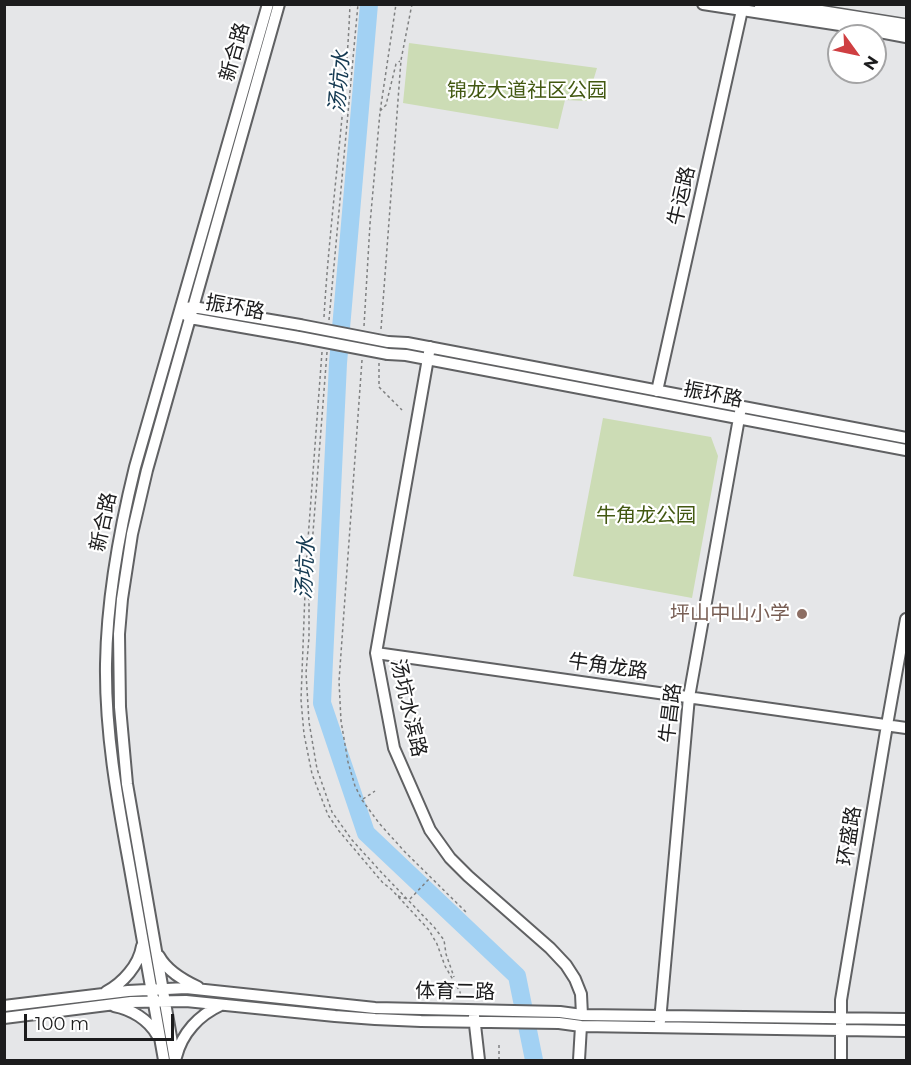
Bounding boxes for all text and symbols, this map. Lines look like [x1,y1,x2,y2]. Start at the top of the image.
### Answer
street label: 新合路 [215,20,255,84]
north arrow [827,24,887,84]
water label: 汤坑水 [325,50,355,114]
text: N [859,52,882,74]
park label: 锦龙大道社区公园 [447,79,607,103]
street label: 牛运路 [664,164,700,228]
street label: 振环路 [203,291,267,325]
street label: 振环路 [681,377,745,413]
street label: 新合路 [86,490,122,554]
park label: 牛角龙公园 [596,504,696,528]
water label: 汤坑水 [292,536,320,600]
place label: 坪山中山小学 [670,602,790,626]
marker: 坪山中山小学 [795,607,809,621]
street label: 牛角龙路 [567,650,649,684]
street label: 汤坑水滨路 [385,657,431,759]
street label: 牛昌路 [655,682,687,744]
street label: 环盛路 [833,804,867,868]
street label: 体育二路 [415,979,495,1005]
scale bar [27,1002,177,1040]
text: 100 m [35,1013,89,1035]

